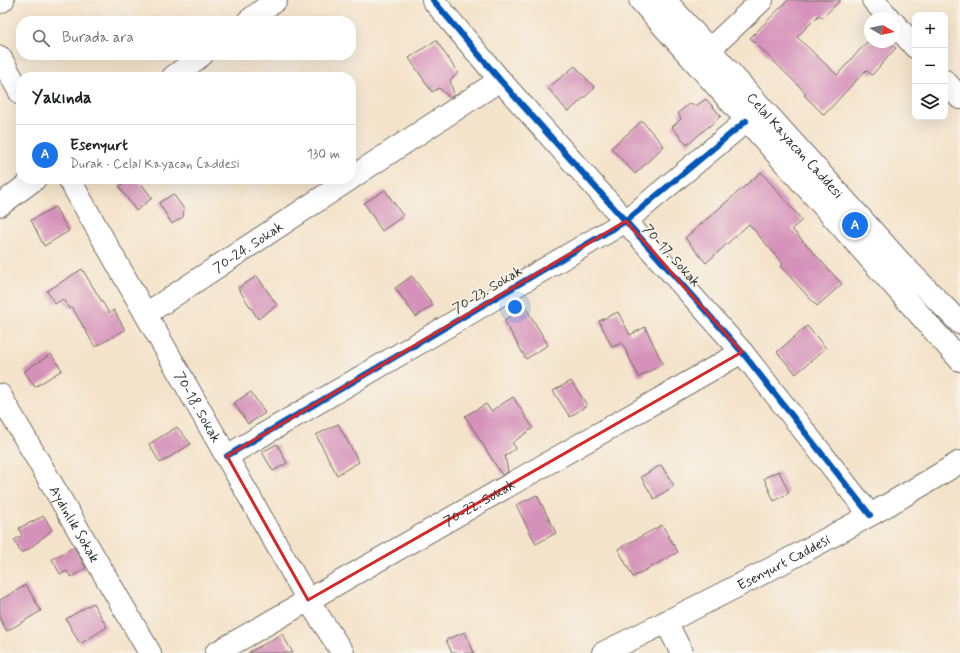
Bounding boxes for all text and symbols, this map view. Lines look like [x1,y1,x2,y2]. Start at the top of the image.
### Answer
north arrow [864,12,900,48]
map controls [912,12,948,120]
button: + [912,12,948,48]
search box [16,16,356,60]
icon: search [30,27,52,49]
text: Burada ara [62,28,134,48]
button: − [912,48,948,84]
button: layers [912,84,948,120]
text: Yakında [32,87,92,109]
street label: Celal Kayacan Caddesi [742,89,847,203]
text: Esenyurt [70,136,128,156]
text: A [41,146,49,163]
text: 130 m [307,146,340,163]
text: Durak · Celal Kayacan Caddesi [70,156,240,173]
pin: A [842,210,868,240]
street label: 70-24. Sokak [210,218,287,277]
street label: 70-17. Sokak [638,221,704,291]
street label: 70-23. Sokak [450,262,525,318]
your location [505,297,525,317]
street label: 70-18. Sokak [170,369,225,446]
street label: 70-22. Sokak [441,476,518,531]
street label: Aydınlık Sokak [45,483,103,566]
street label: Esenyurt Caddesi [734,531,833,595]

